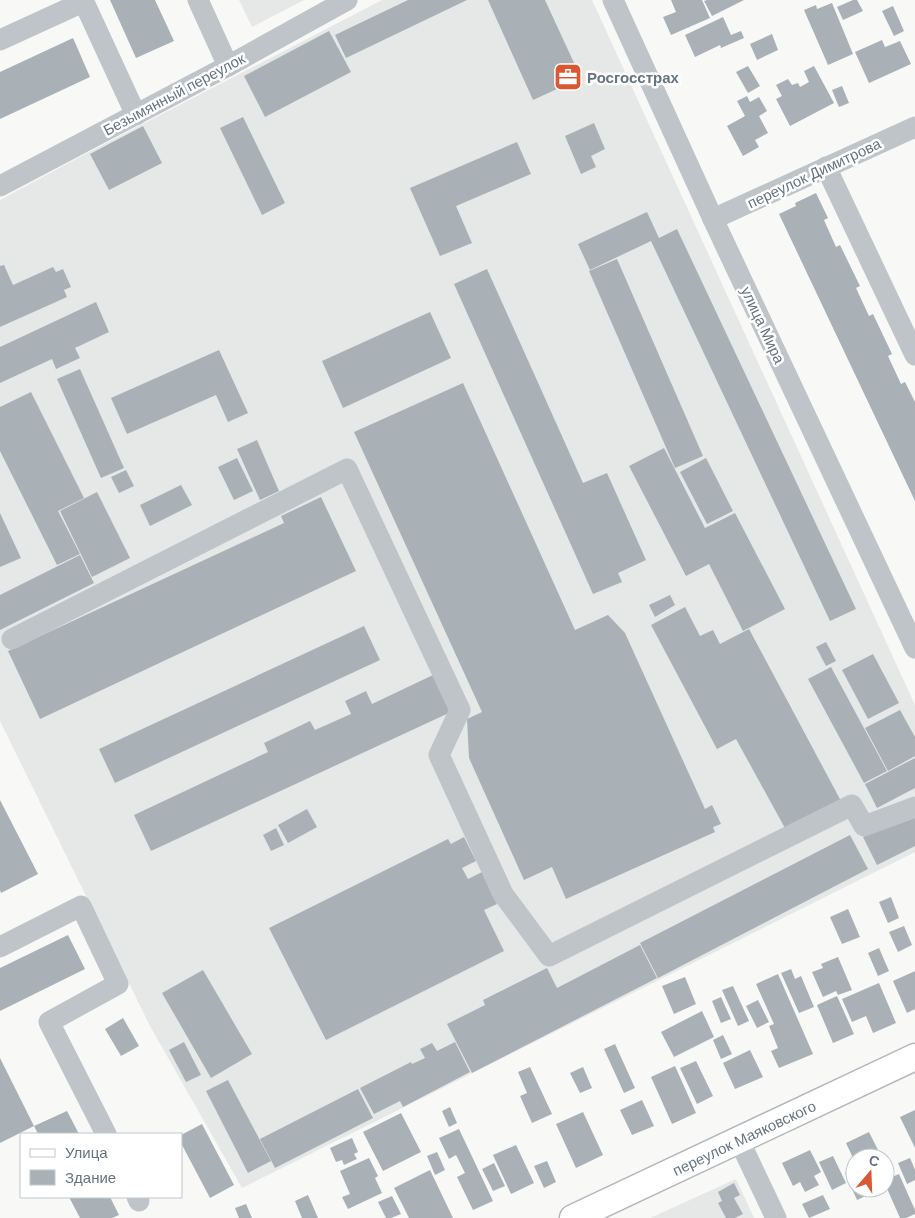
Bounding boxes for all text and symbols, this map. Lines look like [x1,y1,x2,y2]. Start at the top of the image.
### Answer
street label: Безымянный переулок [100,49,248,139]
office icon: Росгосстрах [553,62,583,92]
place label: Росгосстрах [587,69,679,86]
street label: переулок Димитрова [745,134,884,211]
street label: улица Мира [738,284,789,367]
street label: переулок Маяковского [670,1097,818,1178]
legend [20,1133,182,1198]
text: Улица [65,1144,108,1161]
north arrow [845,1148,895,1198]
text: С [867,1151,882,1170]
text: Здание [65,1169,116,1186]

